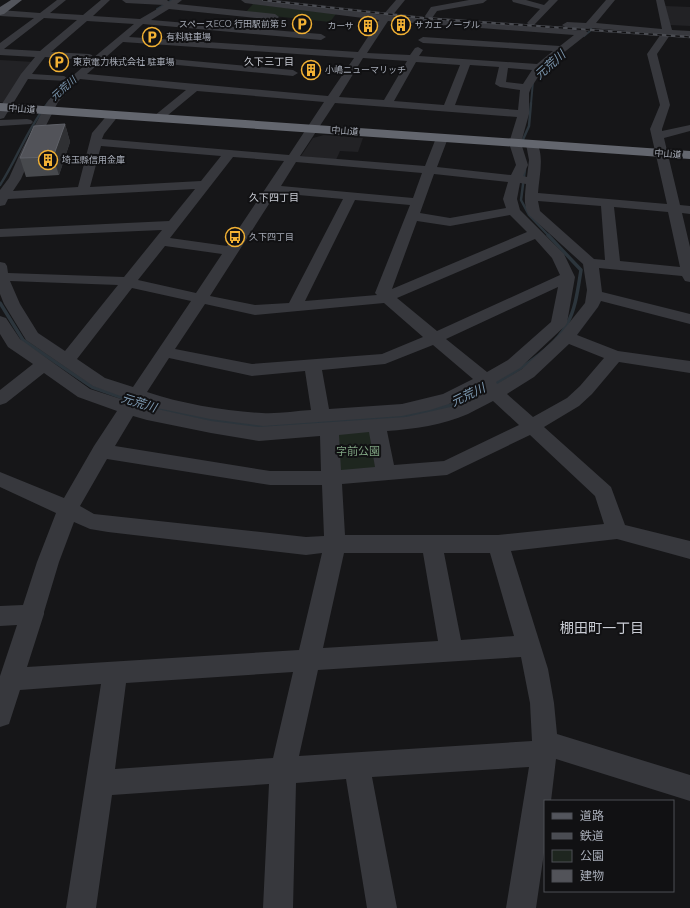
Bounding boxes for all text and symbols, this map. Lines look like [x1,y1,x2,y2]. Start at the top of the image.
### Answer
parking icon: スペースECO 行田駅前第５ [291,13,313,35]
building icon: サカエ ノーブル [390,14,412,36]
building icon: カーサ [357,15,379,37]
place label: スペースECO 行田駅前第５ [179,18,288,29]
place label: サカエ ノーブル [415,19,480,30]
place label: カーサ [327,20,354,31]
parking icon: 有料駐車場 [141,26,163,48]
place label: 有料駐車場 [166,31,211,42]
water label: 元荒川 [531,46,570,82]
parking icon: 東京電力株式会社 駐車場 [48,51,70,73]
district label: 久下三丁目 [244,55,294,68]
place label: 東京電力株式会社 駐車場 [73,56,174,67]
building icon: 小嶋ニューマリッチ [300,59,322,81]
place label: 小嶋ニューマリッチ [325,64,406,75]
water label: 元荒川 [48,73,80,103]
street label: 中山道 [8,102,36,115]
street label: 中山道 [331,124,359,137]
street label: 中山道 [654,147,682,160]
building icon: 埼玉縣信用金庫 [37,149,59,171]
place label: 埼玉縣信用金庫 [62,154,125,165]
district label: 久下四丁目 [249,191,299,204]
bus stop icon: 久下四丁目 [224,226,246,248]
place label: 久下四丁目 [249,231,294,242]
water label: 元荒川 [448,379,489,409]
water label: 元荒川 [120,390,160,416]
park label: 字前公園 [336,444,380,458]
district label: 棚田町一丁目 [560,619,644,637]
legend [544,800,674,892]
text: 道路 [580,808,604,823]
text: 鉄道 [580,828,604,843]
text: 公園 [580,848,604,863]
text: 建物 [580,868,604,883]

